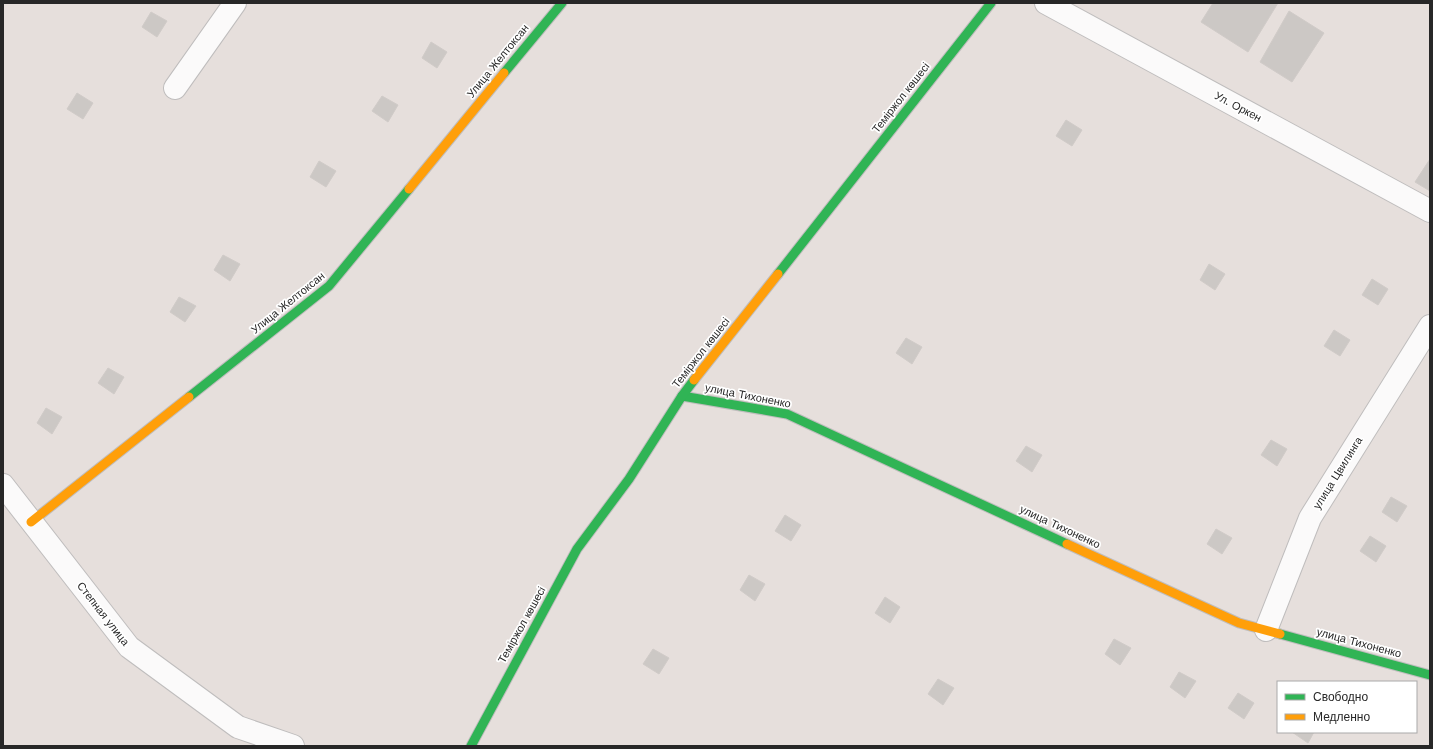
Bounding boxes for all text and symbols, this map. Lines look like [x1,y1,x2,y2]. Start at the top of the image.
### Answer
street label: Улица Желтоксан [464,22,532,100]
street label: Теміржол көшесі [870,60,932,136]
street label: Ул. Оркен [1212,89,1264,125]
street label: Улица Желтоксан [249,269,327,337]
street label: Теміржол көшесі [670,315,732,391]
street label: улица Тихоненко [704,381,792,411]
street label: улица Цвилинга [1311,434,1366,511]
street label: улица Тихоненко [1018,503,1102,551]
street label: Степная улица [74,580,132,649]
street label: Теміржол көшесі [496,584,548,666]
street label: улица Тихоненко [1315,625,1403,661]
legend [1277,681,1417,733]
text: Свободно [1313,690,1368,704]
text: Медленно [1313,710,1370,724]

